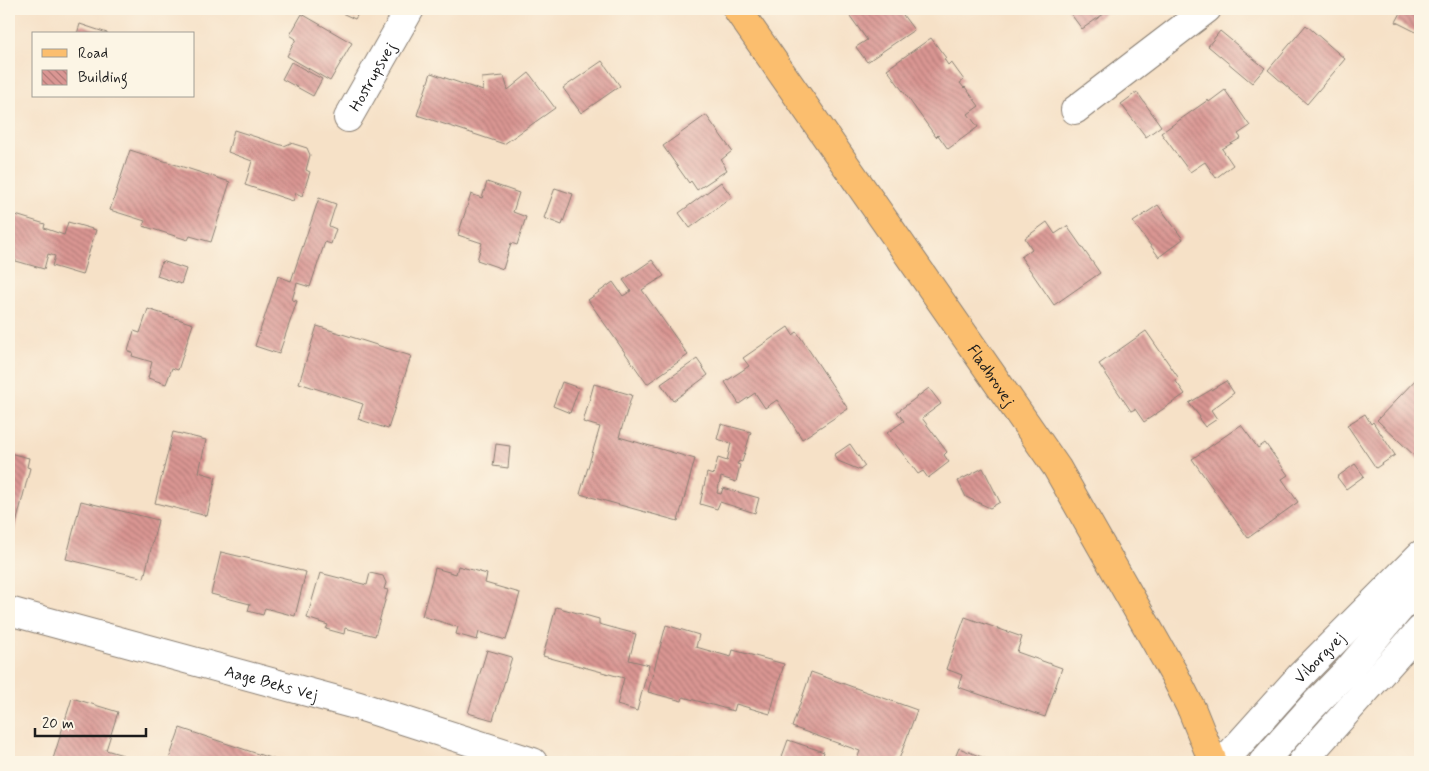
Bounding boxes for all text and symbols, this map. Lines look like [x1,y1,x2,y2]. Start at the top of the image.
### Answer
legend [32,32,195,98]
street label: Hostrupsvej [345,39,401,115]
text: Road [78,44,108,64]
text: Building [78,68,128,89]
street label: Fladbrovej [962,341,1020,411]
street label: Viborgvej [1290,628,1350,688]
street label: Aage Beks Vej [222,661,320,706]
scale bar [35,706,146,738]
text: 20 m [42,714,74,734]

